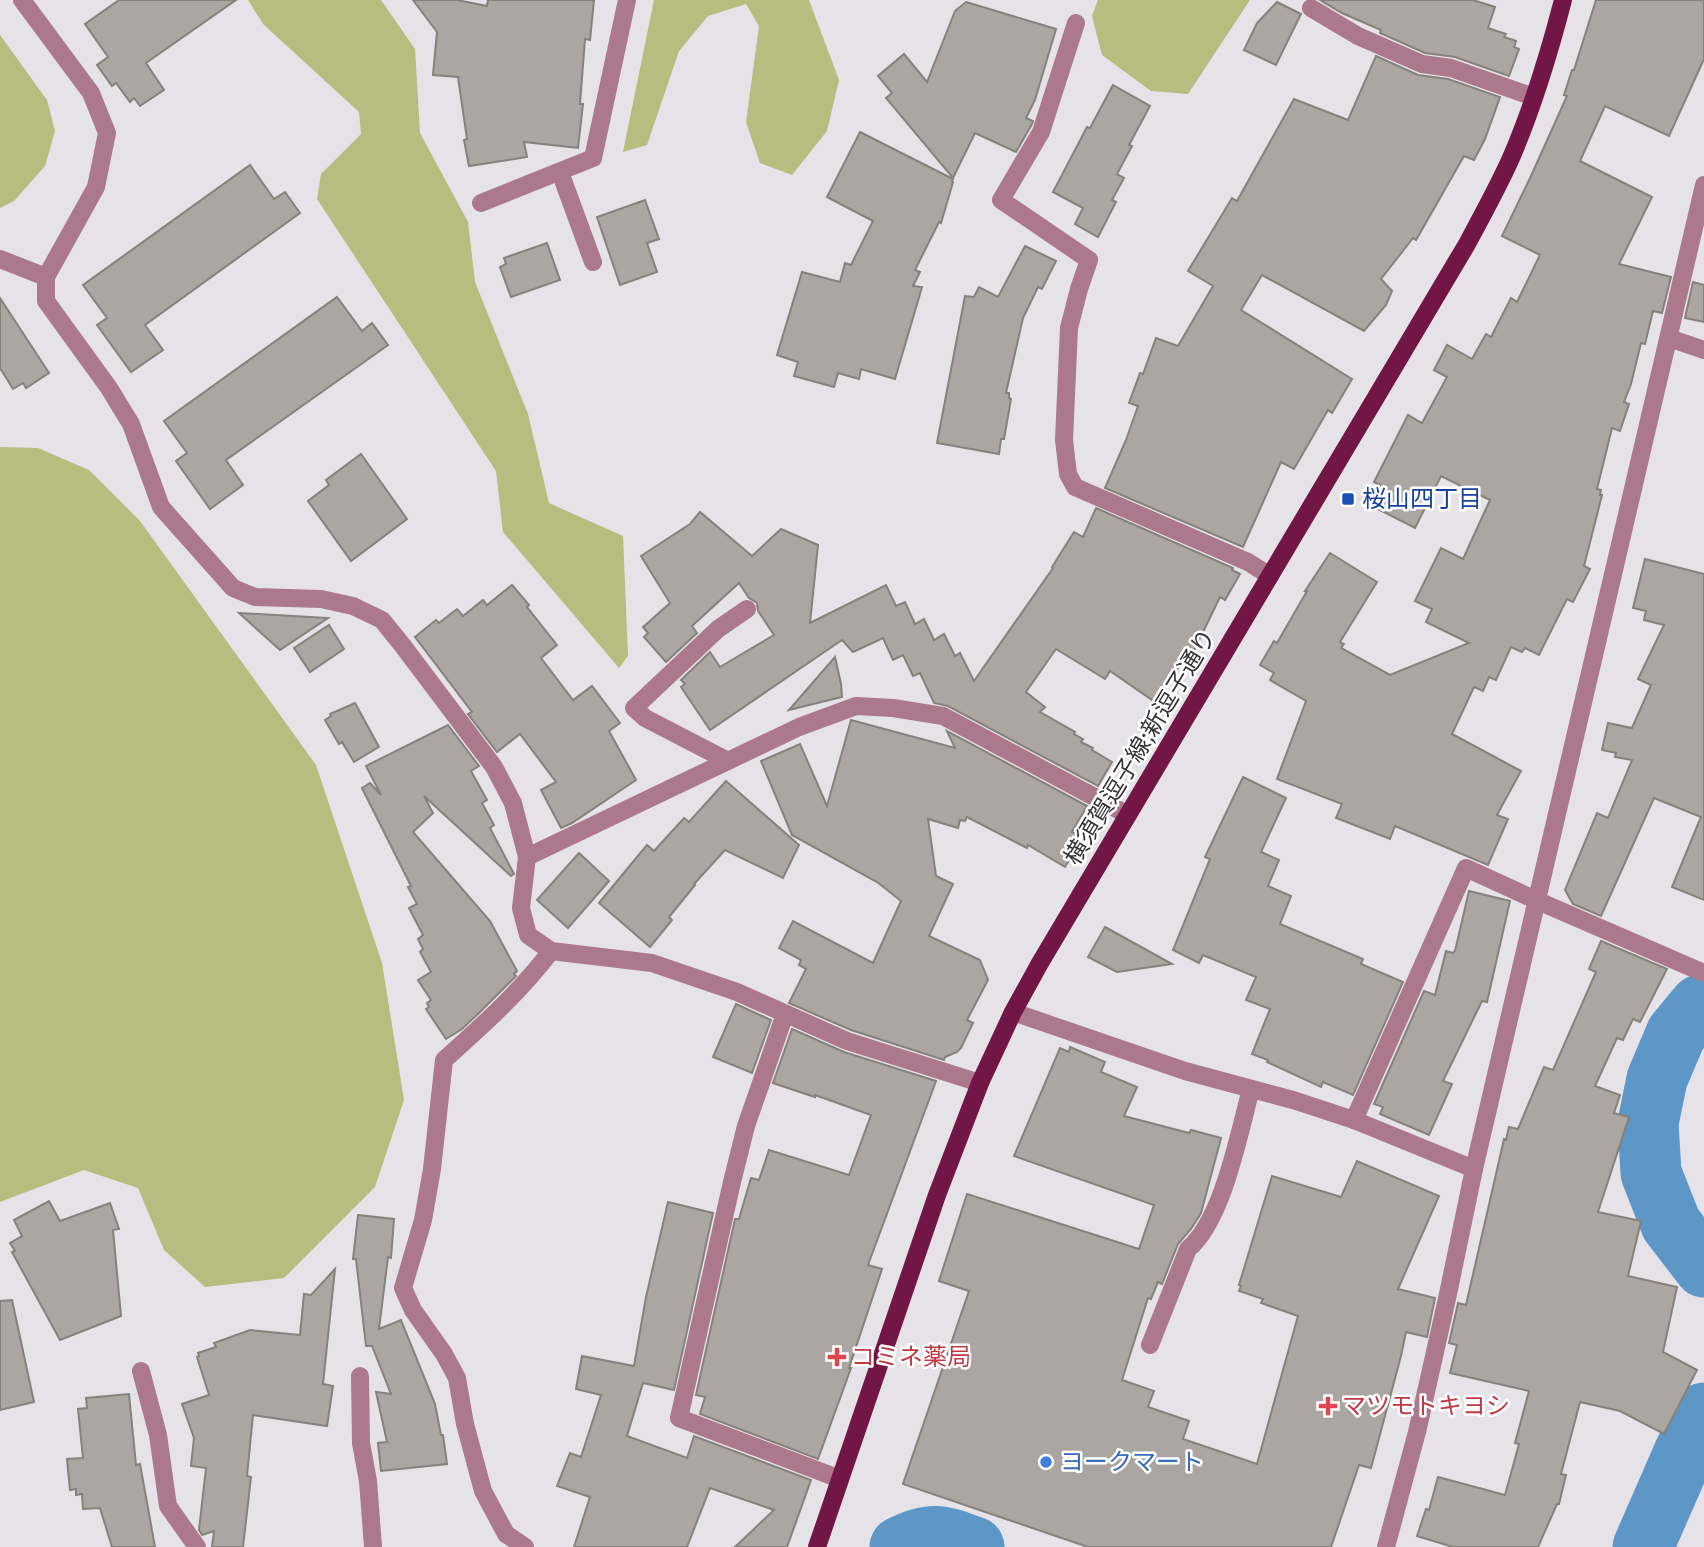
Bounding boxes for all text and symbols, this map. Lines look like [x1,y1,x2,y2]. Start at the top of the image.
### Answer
place label: 桜山四丁目 [1362,483,1482,512]
marker: 桜山四丁目 [1340,491,1356,507]
street label: 横須賀逗子線;新逗子通り [1057,623,1221,869]
place label: コミネ薬局 [851,1341,971,1370]
marker: コミネ薬局 [829,1349,845,1365]
place label: マツモトキヨシ [1342,1390,1510,1419]
marker: マツモトキヨシ [1320,1398,1336,1414]
place label: ヨークマート [1060,1446,1204,1475]
marker: ヨークマート [1038,1454,1054,1470]

